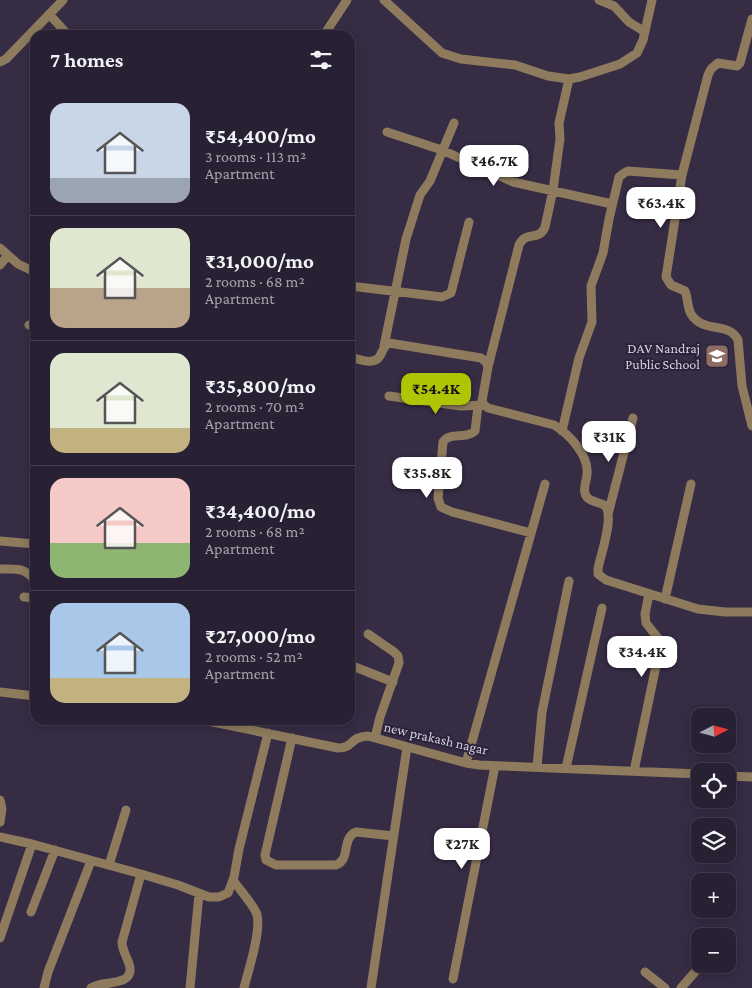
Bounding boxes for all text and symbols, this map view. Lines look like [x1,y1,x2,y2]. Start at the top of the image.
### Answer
icon: filters [307,46,335,74]
text: 7 homes [50,48,123,72]
icon: home [90,123,150,183]
text: ₹54,400/mo [205,124,316,148]
pin: ₹46.7K [453,144,535,187]
text: 3 rooms · 113 m² [205,148,306,165]
text: ₹46.7K [471,152,518,169]
text: Apartment [205,165,275,182]
pin: ₹63.4K [620,186,702,229]
text: ₹63.4K [637,194,685,211]
icon: home [90,248,150,308]
text: ₹31,000/mo [205,249,314,273]
text: 2 rooms · 68 m² [205,273,305,290]
text: Apartment [205,290,275,307]
place label: DAV Nandraj Public School [625,340,700,372]
school or university icon: DAV Nandraj Public School [704,343,730,369]
pin: ₹54.4K [395,372,477,415]
icon: home [90,373,150,433]
text: ₹35,800/mo [205,374,316,398]
text: ₹54.4K [412,380,460,397]
text: 2 rooms · 70 m² [205,398,304,415]
text: Apartment [205,415,275,432]
pin: ₹31K [579,420,639,463]
text: ₹31K [593,428,625,445]
pin: ₹35.8K [386,456,468,499]
text: ₹35.8K [403,464,451,481]
icon: home [90,498,150,558]
text: ₹34,400/mo [205,499,316,523]
text: 2 rooms · 68 m² [205,523,305,540]
text: Apartment [205,540,275,557]
icon: home [90,623,150,683]
text: ₹27,000/mo [205,624,315,648]
pin: ₹34.4K [601,636,683,678]
text: ₹34.4K [618,643,666,660]
text: 2 rooms · 52 m² [205,648,303,665]
text: Apartment [205,665,275,682]
north arrow [691,708,736,752]
map controls [691,708,736,973]
street label: new prakash nagar [383,718,489,758]
button: locate [691,763,736,808]
button: layers [691,818,736,863]
pin: ₹27K [432,828,492,870]
text: ₹27K [445,835,479,852]
button: + [691,873,736,918]
button: − [691,928,736,973]

